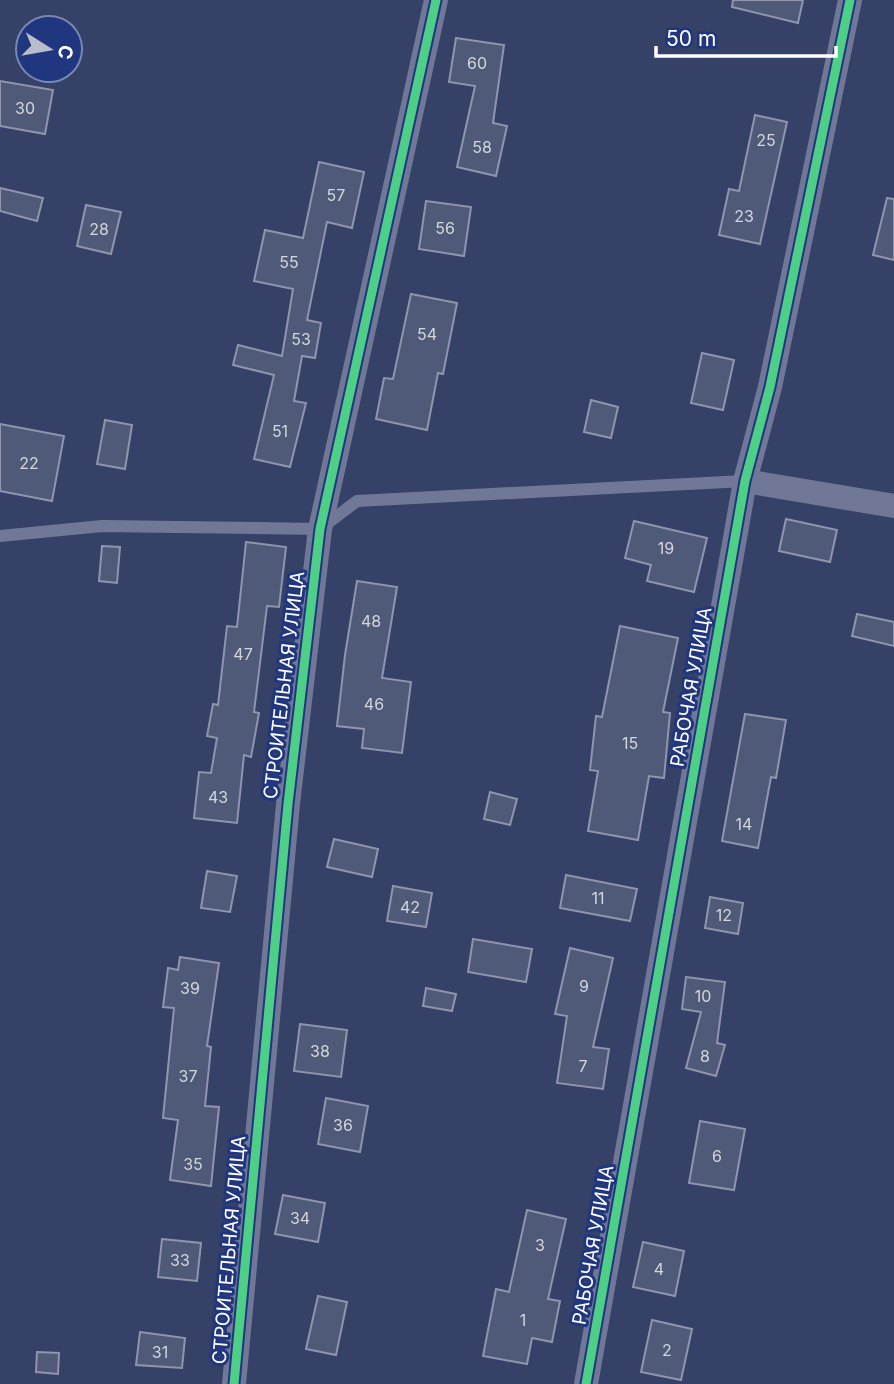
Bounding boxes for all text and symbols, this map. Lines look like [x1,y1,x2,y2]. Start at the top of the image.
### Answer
north arrow [14,14,84,84]
scale bar [656,14,836,58]
text: 50 m [666,26,716,51]
text: С [53,43,78,61]
house number: 60 [467,53,487,73]
house number: 30 [15,98,35,118]
house number: 25 [756,130,776,150]
house number: 58 [472,137,492,157]
house number: 57 [327,185,345,205]
house number: 23 [734,206,754,226]
house number: 56 [435,218,455,238]
house number: 28 [89,219,109,239]
house number: 55 [279,252,299,272]
house number: 54 [417,324,437,344]
house number: 53 [291,329,311,349]
house number: 51 [272,421,288,441]
house number: 22 [19,453,39,473]
house number: 19 [658,538,674,558]
street label: СТРОИТЕЛЬНАЯ УЛИЦА [259,570,309,800]
street label: РАБОЧАЯ УЛИЦА [666,605,716,769]
house number: 48 [361,611,381,631]
house number: 47 [233,644,253,664]
house number: 46 [364,694,384,714]
house number: 15 [622,733,638,753]
house number: 43 [208,787,228,807]
house number: 14 [736,814,752,834]
house number: 11 [591,888,605,908]
house number: 42 [400,897,420,917]
house number: 12 [716,905,732,925]
house number: 9 [579,976,589,996]
house number: 39 [180,978,200,998]
house number: 10 [695,986,711,1006]
house number: 38 [310,1041,330,1061]
house number: 8 [700,1046,710,1066]
house number: 7 [578,1056,588,1076]
house number: 37 [179,1066,197,1086]
house number: 36 [333,1115,353,1135]
street label: СТРОИТЕЛЬНАЯ УЛИЦА [208,1135,250,1365]
house number: 6 [712,1146,722,1166]
house number: 35 [183,1154,203,1174]
street label: РАБОЧАЯ УЛИЦА [568,1163,618,1327]
house number: 34 [290,1208,310,1228]
house number: 3 [535,1235,545,1255]
house number: 33 [170,1250,190,1270]
house number: 4 [654,1259,664,1279]
house number: 1 [520,1310,526,1330]
house number: 2 [662,1340,672,1360]
house number: 31 [152,1342,168,1362]

